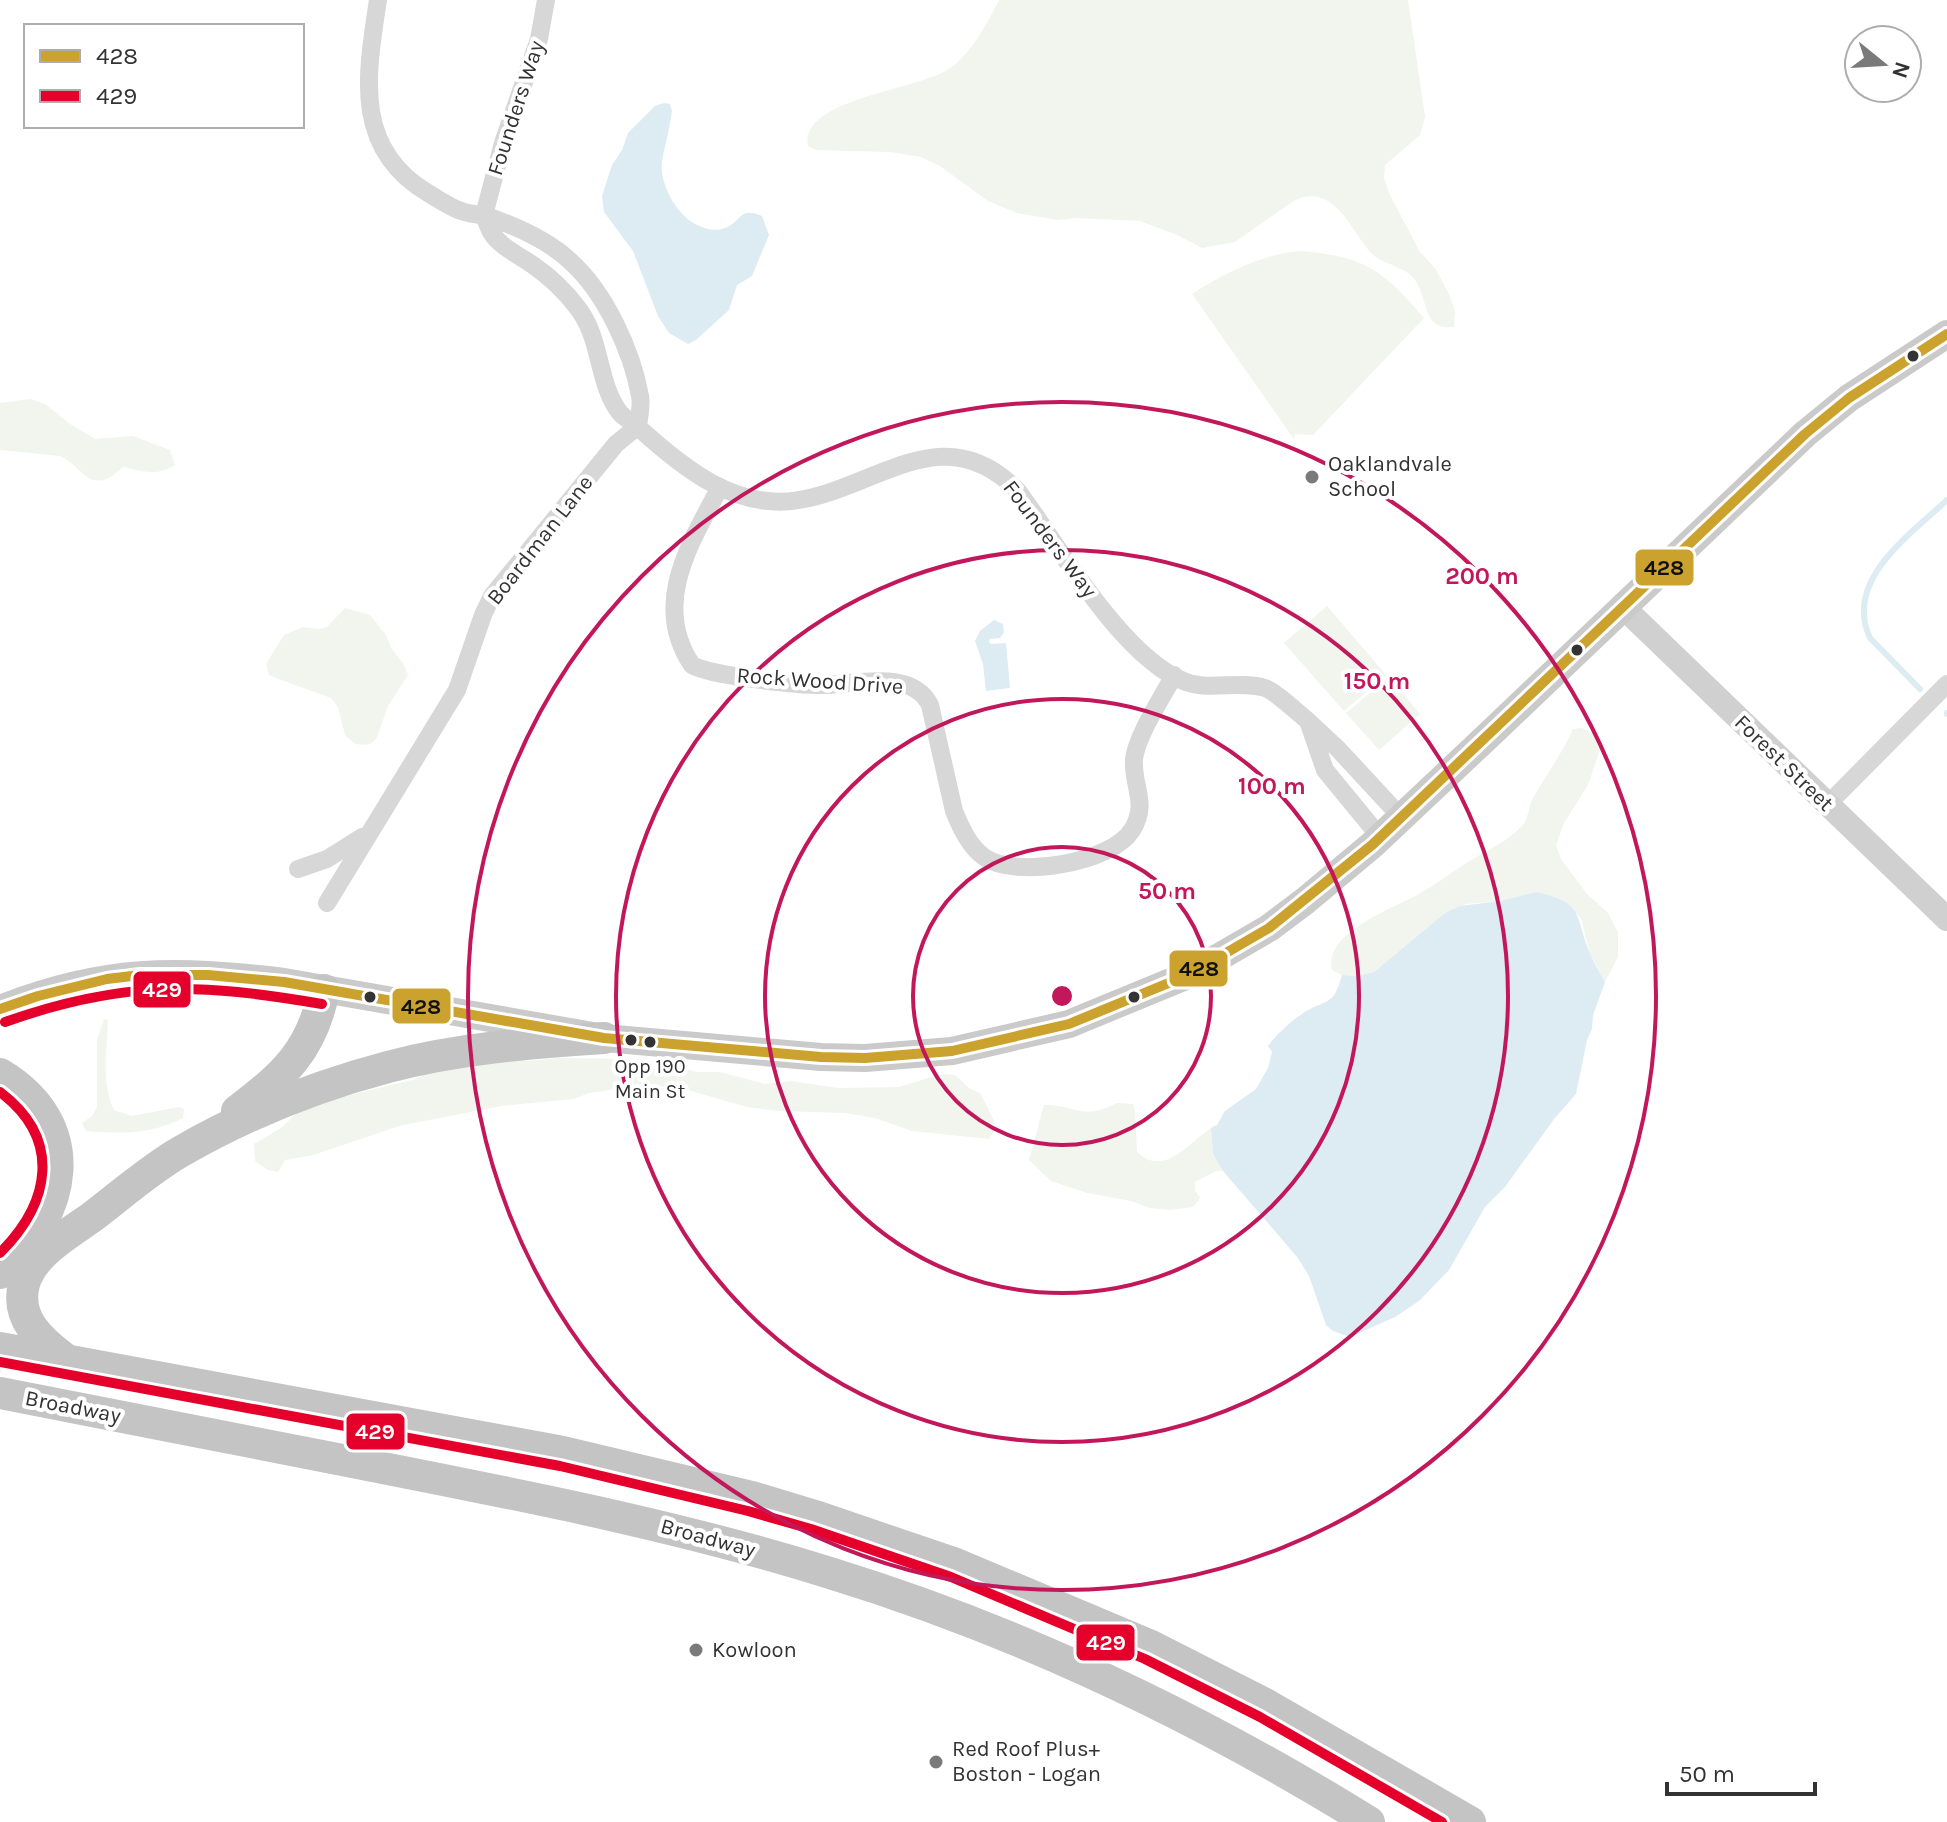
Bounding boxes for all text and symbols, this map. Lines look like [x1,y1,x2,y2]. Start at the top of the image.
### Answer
legend [24,24,304,128]
north arrow [1843,24,1923,104]
street label: Founders Way [482,37,550,179]
text: 428 [96,42,138,70]
text: N [1886,58,1916,81]
text: 429 [96,82,137,110]
unlabelled marker [1905,348,1921,364]
place label: Oaklandvale School [1328,451,1452,502]
marker: Oaklandvale School [1303,468,1321,486]
street label: Boardman Lane [481,470,599,610]
street label: Founders Way [998,475,1102,603]
line badge: 428 [1634,548,1695,587]
text: 428 [1644,555,1684,581]
text: 200 m [1445,562,1519,590]
unlabelled marker [1569,642,1585,658]
street label: Rock Wood Drive [736,662,904,700]
text: 150 m [1344,667,1410,695]
street label: Forest Street [1729,709,1839,817]
text: 100 m [1238,772,1306,800]
text: 50 m [1138,877,1196,905]
line badge: 428 [1168,949,1229,988]
text: 428 [1179,956,1219,982]
line badge: 429 [132,970,192,1009]
text: 429 [142,977,182,1003]
centre of rings [1048,982,1076,1010]
line badge: 428 [391,987,452,1025]
unlabelled marker [362,989,378,1005]
unlabelled marker [1126,989,1142,1005]
text: 428 [401,994,441,1020]
unlabelled marker [623,1032,639,1048]
marker: Opp 190 Main St [642,1034,658,1050]
place label: Opp 190 Main St [614,1055,686,1103]
street label: Broadway [23,1385,123,1429]
line badge: 429 [345,1412,406,1451]
text: 429 [355,1419,395,1445]
street label: Broadway [658,1513,758,1563]
line badge: 429 [1075,1623,1136,1662]
text: 429 [1086,1630,1126,1656]
place label: Kowloon [712,1637,797,1663]
marker: Kowloon [687,1641,705,1659]
place label: Red Roof Plus+ Boston - Logan [952,1736,1101,1787]
scale bar [1667,1746,1815,1796]
marker: Red Roof Plus+ Boston - Logan [927,1753,945,1771]
text: 50 m [1679,1760,1735,1788]

